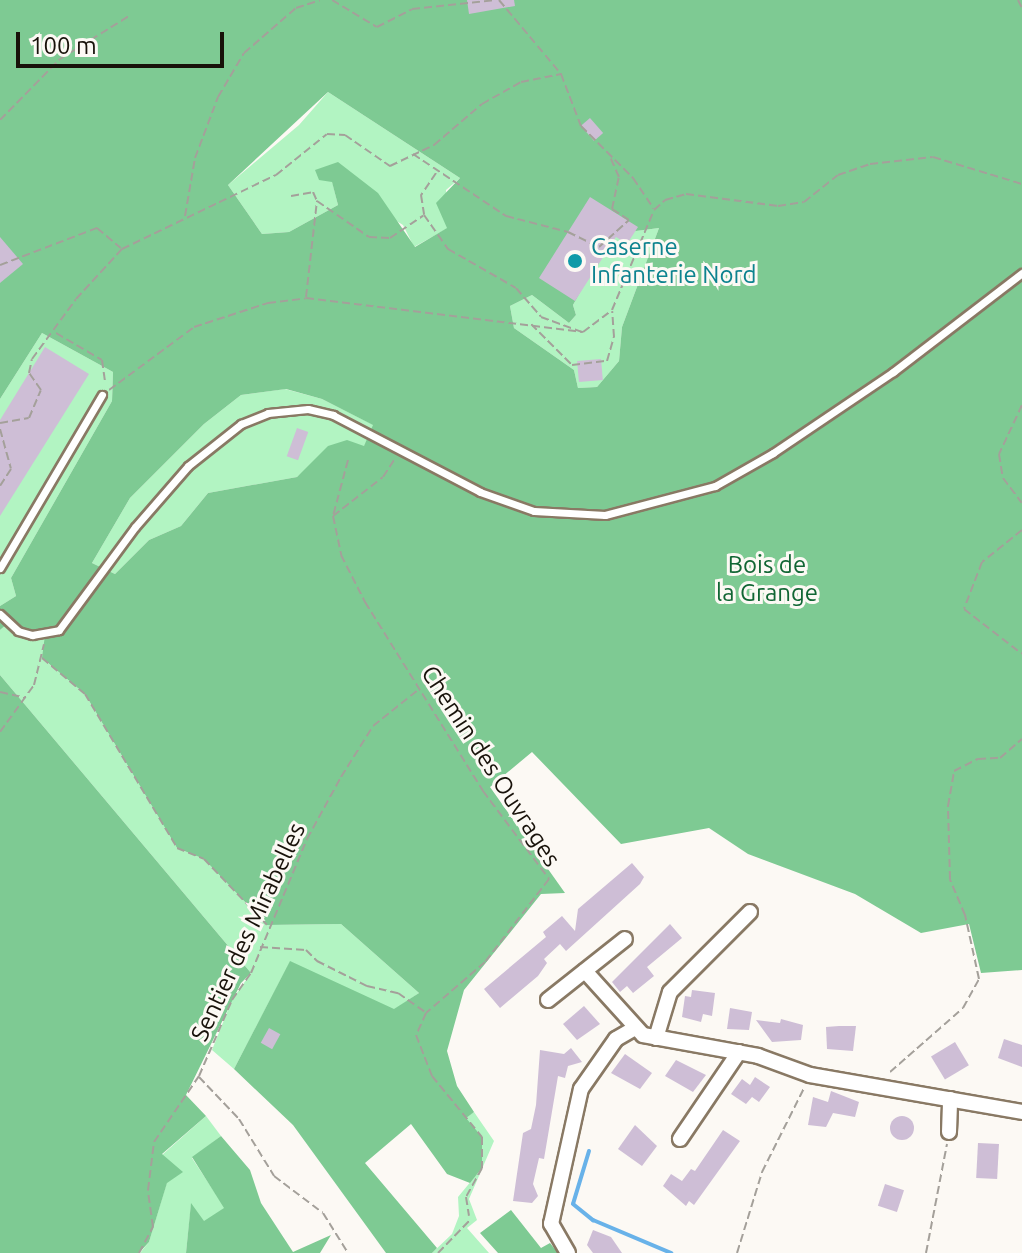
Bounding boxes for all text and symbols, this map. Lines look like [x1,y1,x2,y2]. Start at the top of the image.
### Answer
scale bar [20,16,228,66]
text: 100 m [30,32,97,59]
place label: Caserne Infanterie Nord [591,233,757,289]
marker: Caserne Infanterie Nord [566,252,584,270]
park label: Bois de la Grange [716,551,818,607]
street label: Chemin des Ouvrages [415,660,567,872]
street label: Sentier des Mirabelles [185,818,311,1046]

